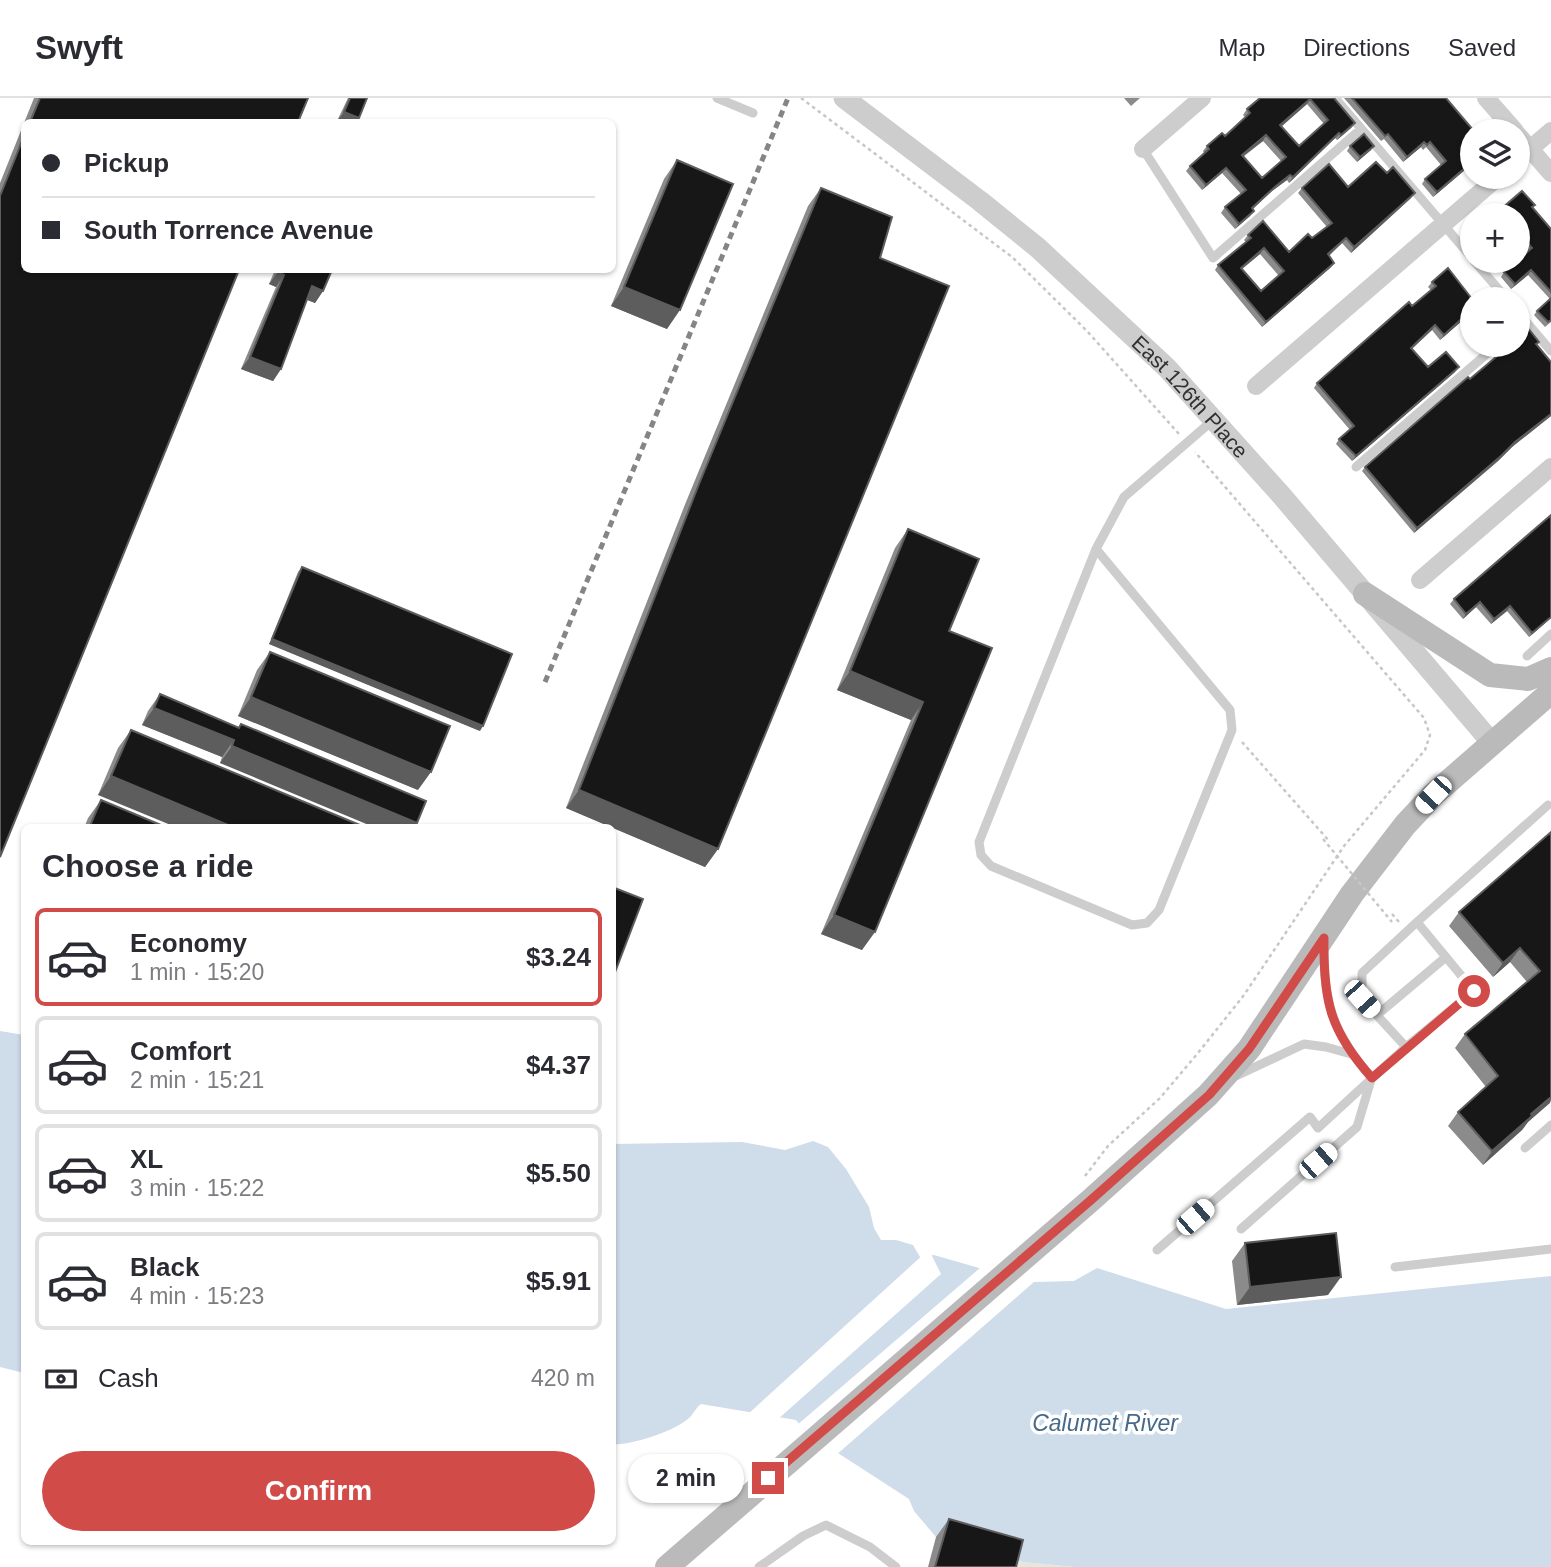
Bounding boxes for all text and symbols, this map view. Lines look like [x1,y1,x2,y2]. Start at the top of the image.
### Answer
text: Swyft [35,29,123,66]
text: Map [1219,34,1265,61]
text: Directions [1303,34,1410,61]
text: Saved [1448,34,1516,61]
map controls [1460,119,1530,357]
button: layers [1460,119,1530,189]
text: Pickup [84,148,169,178]
button: + [1460,203,1530,273]
text: South Torrence Avenue [84,215,373,245]
button: − [1460,287,1530,357]
street label: East 126th Place [1128,330,1253,462]
car [1411,772,1456,818]
text: Choose a ride [42,848,254,884]
icon: car [46,926,109,989]
text: Economy [130,928,247,958]
text: $3.24 [526,942,591,972]
text: 1 min · 15:20 [130,959,264,985]
route start [1458,975,1490,1007]
car [1341,976,1384,1022]
icon: car [46,1034,109,1097]
text: Comfort [130,1036,231,1066]
text: $4.37 [526,1050,591,1080]
text: 2 min · 15:21 [130,1067,264,1093]
car [1296,1139,1341,1183]
icon: car [46,1142,109,1205]
text: XL [130,1144,163,1174]
text: $5.50 [526,1158,591,1188]
text: 3 min · 15:22 [130,1175,264,1201]
car [1173,1195,1218,1239]
icon: car [46,1250,109,1313]
text: Black [130,1252,199,1282]
text: $5.91 [526,1266,591,1296]
text: 4 min · 15:23 [130,1283,264,1309]
icon: cash [42,1360,80,1398]
text: Cash [98,1363,159,1393]
text: 420 m [531,1365,595,1391]
water label: Calumet River [1032,1410,1179,1436]
button: Confirm [42,1451,595,1531]
callout: 2 min [628,1454,744,1502]
route end [752,1462,784,1494]
text: 2 min [656,1465,716,1491]

